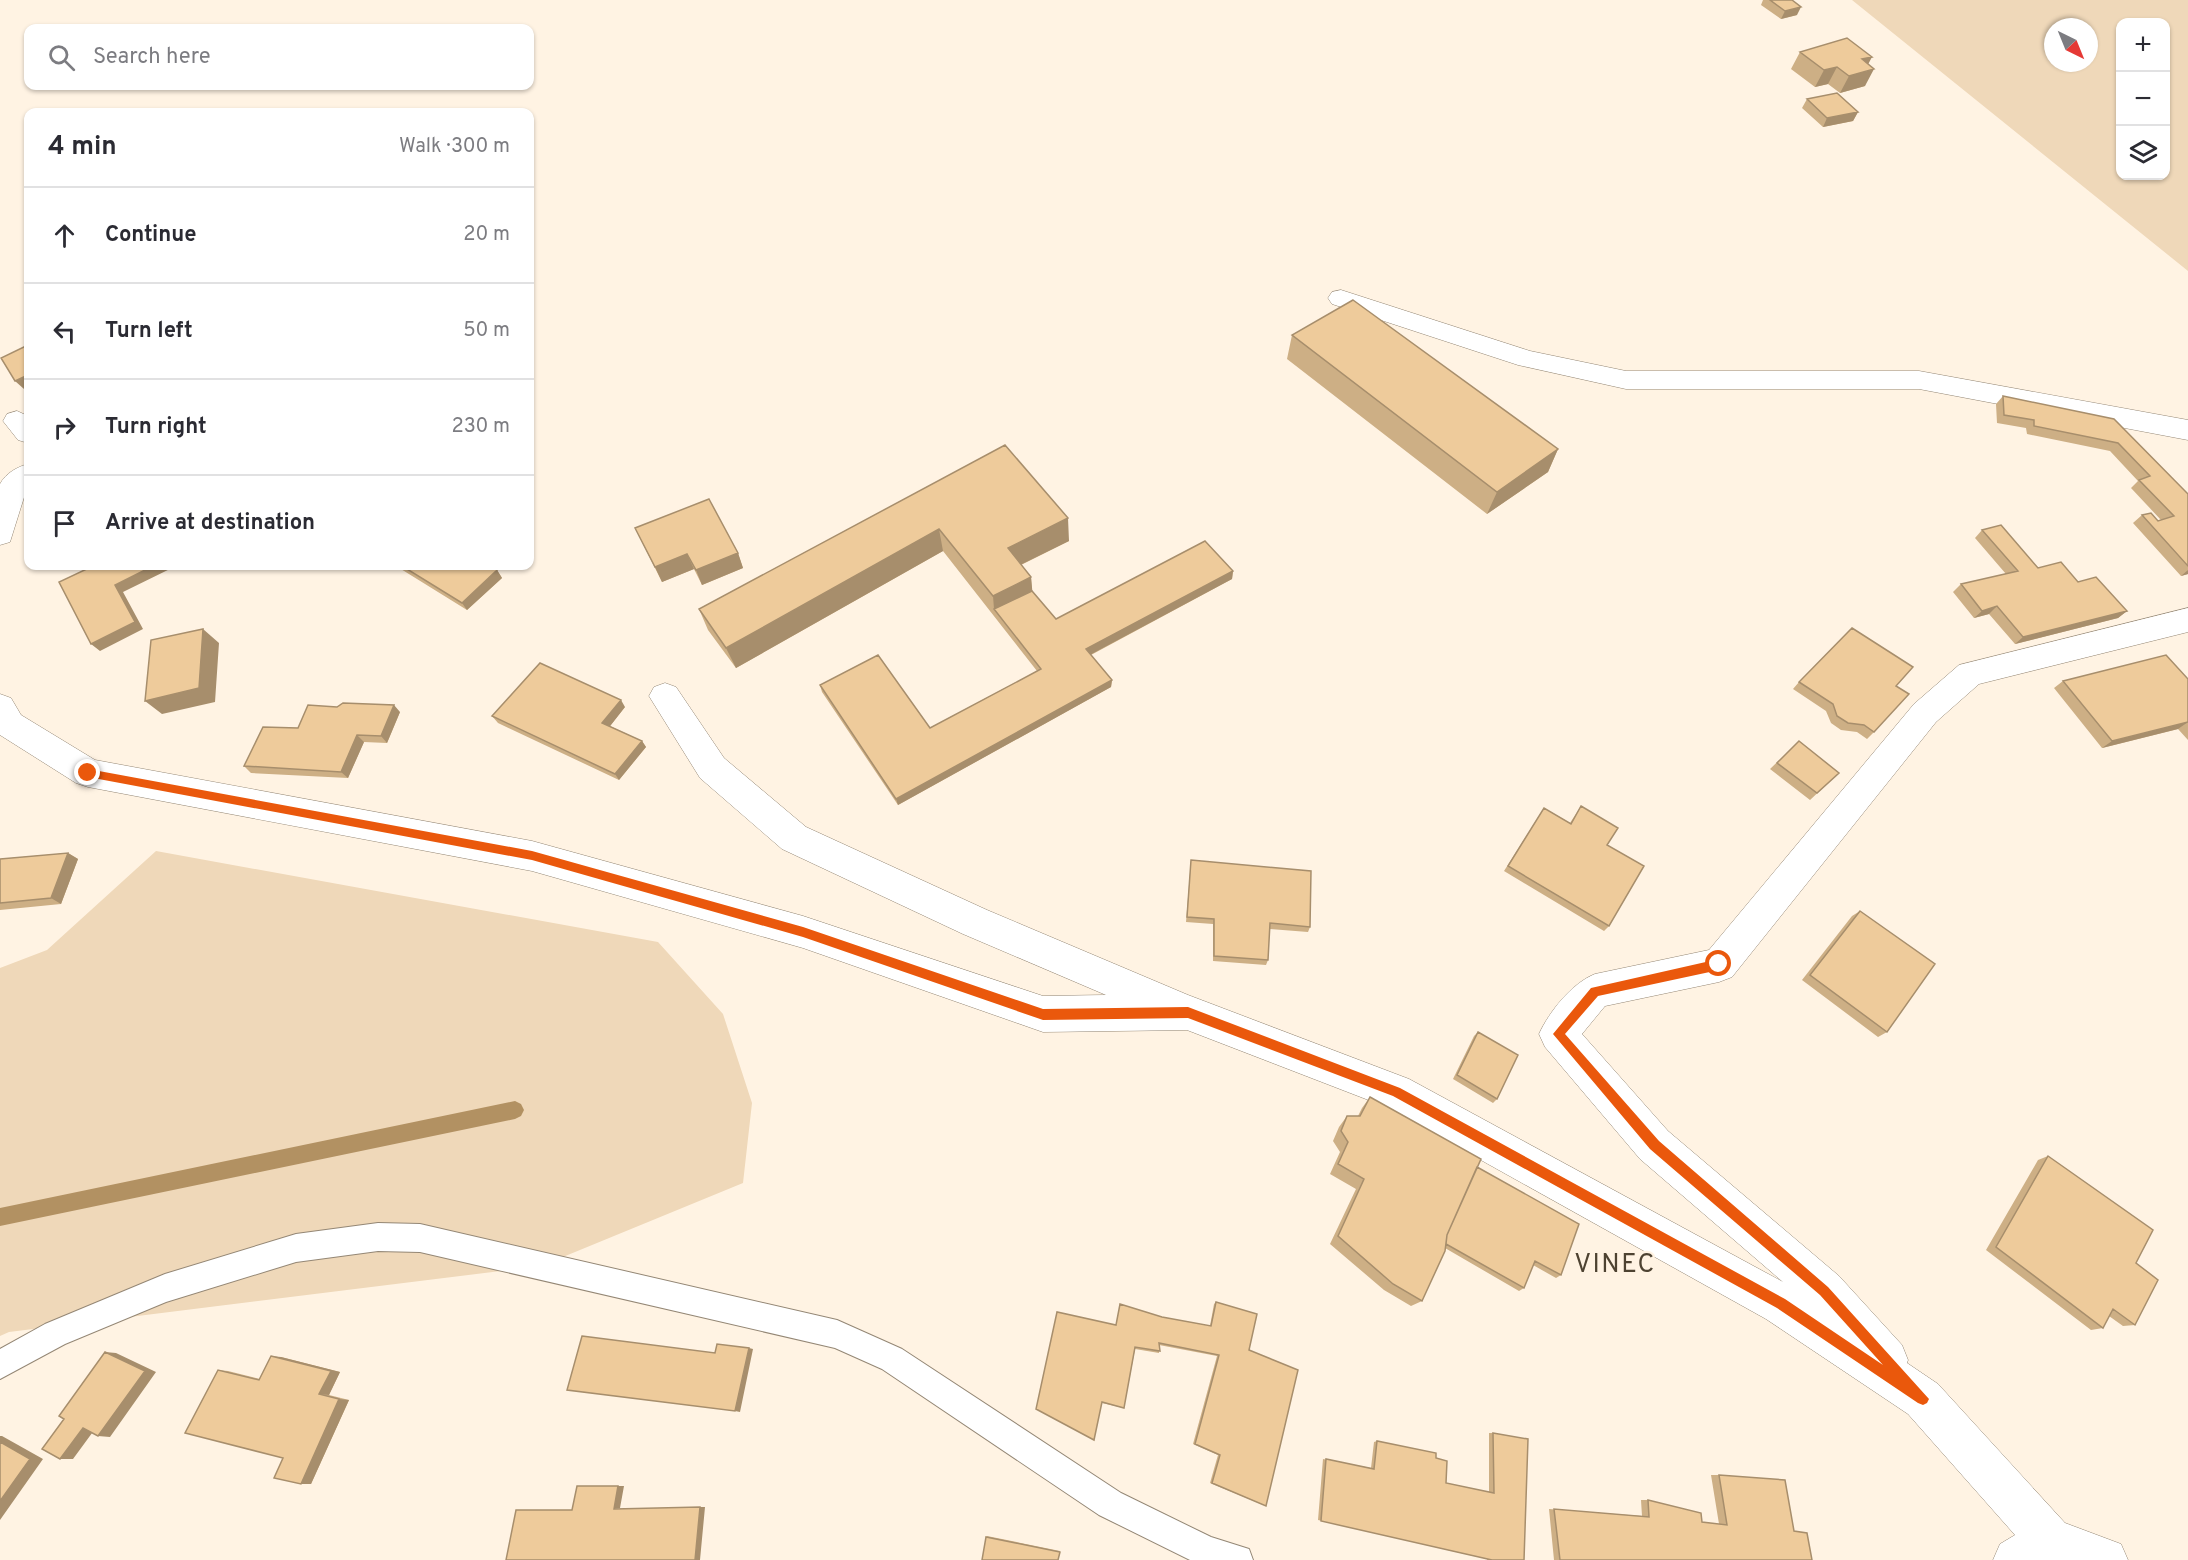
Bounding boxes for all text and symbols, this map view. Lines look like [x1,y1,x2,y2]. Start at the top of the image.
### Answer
north arrow [2044,18,2098,72]
map controls [2116,18,2170,180]
button: + [2116,18,2170,72]
search box [24,24,534,90]
icon: search [45,41,78,74]
text: Search here [93,44,211,71]
button: − [2116,72,2170,126]
button: layers [2116,126,2170,180]
text: 4 min [48,131,117,164]
text: Walk · 300 m [399,134,510,160]
icon: ahead [48,219,81,252]
text: Continue [105,222,196,249]
text: 20 m [463,222,510,248]
icon: left [48,315,81,348]
text: Turn left [105,318,193,345]
text: 50 m [463,318,510,344]
icon: right [48,411,81,444]
text: Turn right [105,414,207,441]
text: 230 m [451,414,510,440]
icon: arrive [48,507,81,540]
text: Arrive at destination [105,510,315,537]
route end [74,759,100,785]
route start [1705,950,1731,976]
district label: VINEC [1574,1249,1656,1282]

